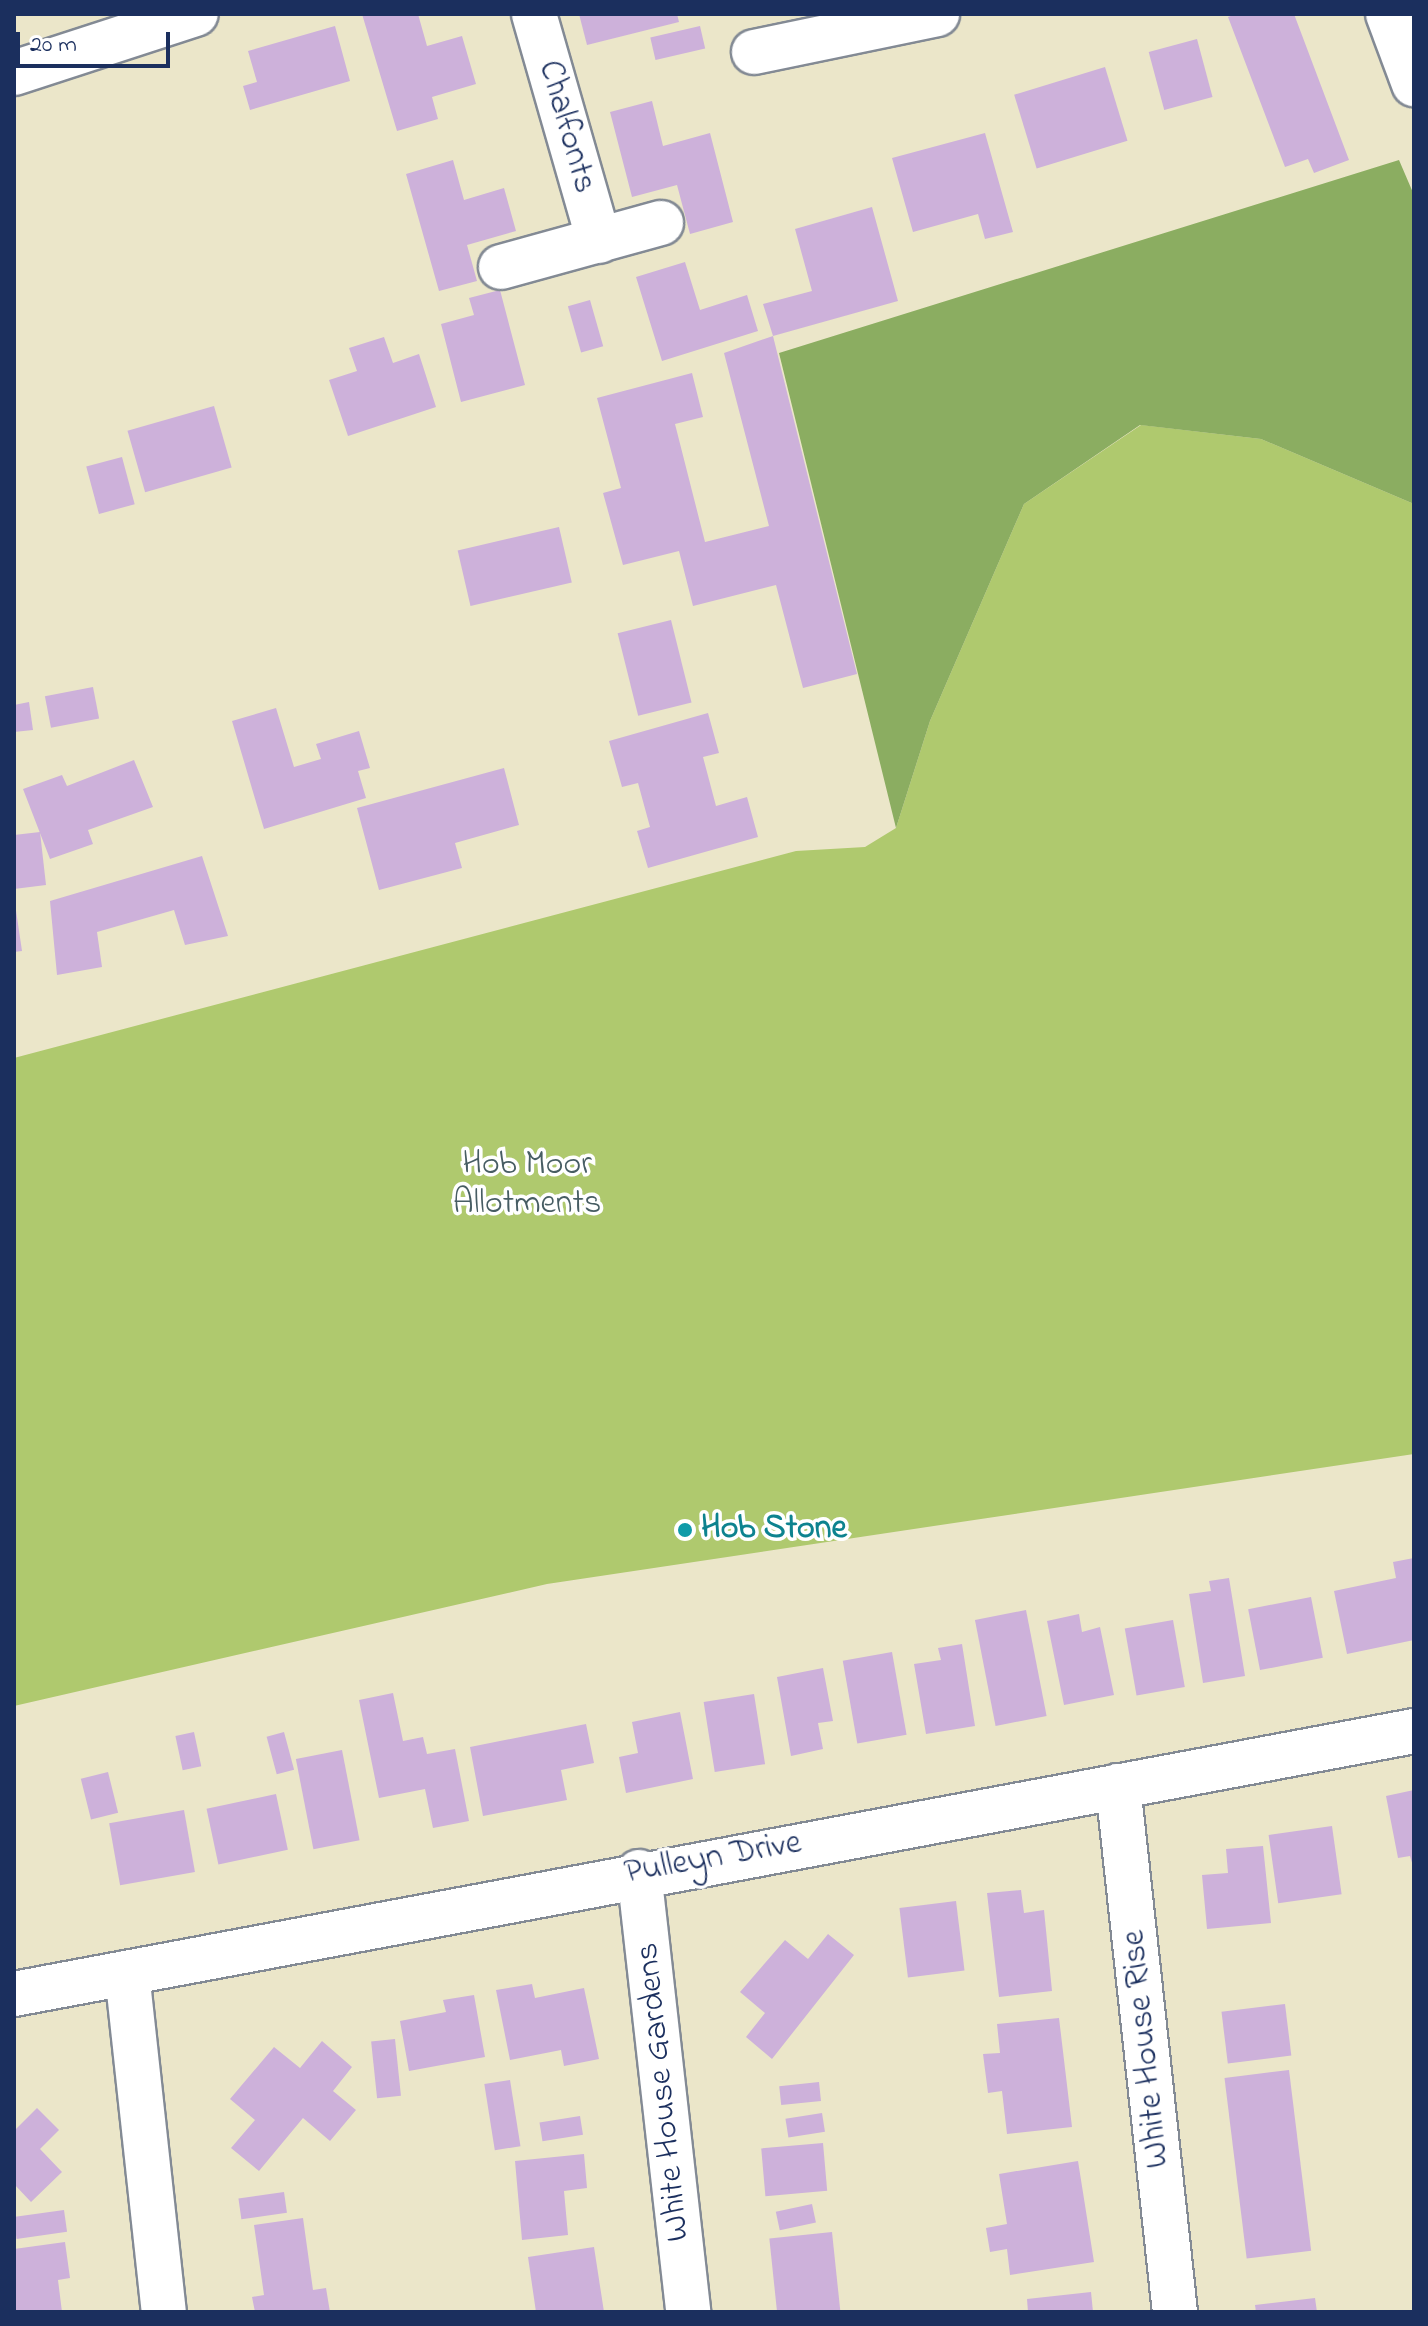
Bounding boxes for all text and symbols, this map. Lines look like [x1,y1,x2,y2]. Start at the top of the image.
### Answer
scale bar [20,16,174,66]
text: 20 m [30,28,77,63]
street label: Chalfonts [528,56,604,198]
park label: Hob Moor Allotments [453,1145,601,1224]
place label: Hob Stone [701,1510,847,1550]
marker: Hob Stone [676,1521,694,1539]
street label: Pulleyn Drive [621,1823,805,1895]
street label: White House Rise [1114,1928,1180,2170]
street label: White House Gardens [628,1941,700,2243]

